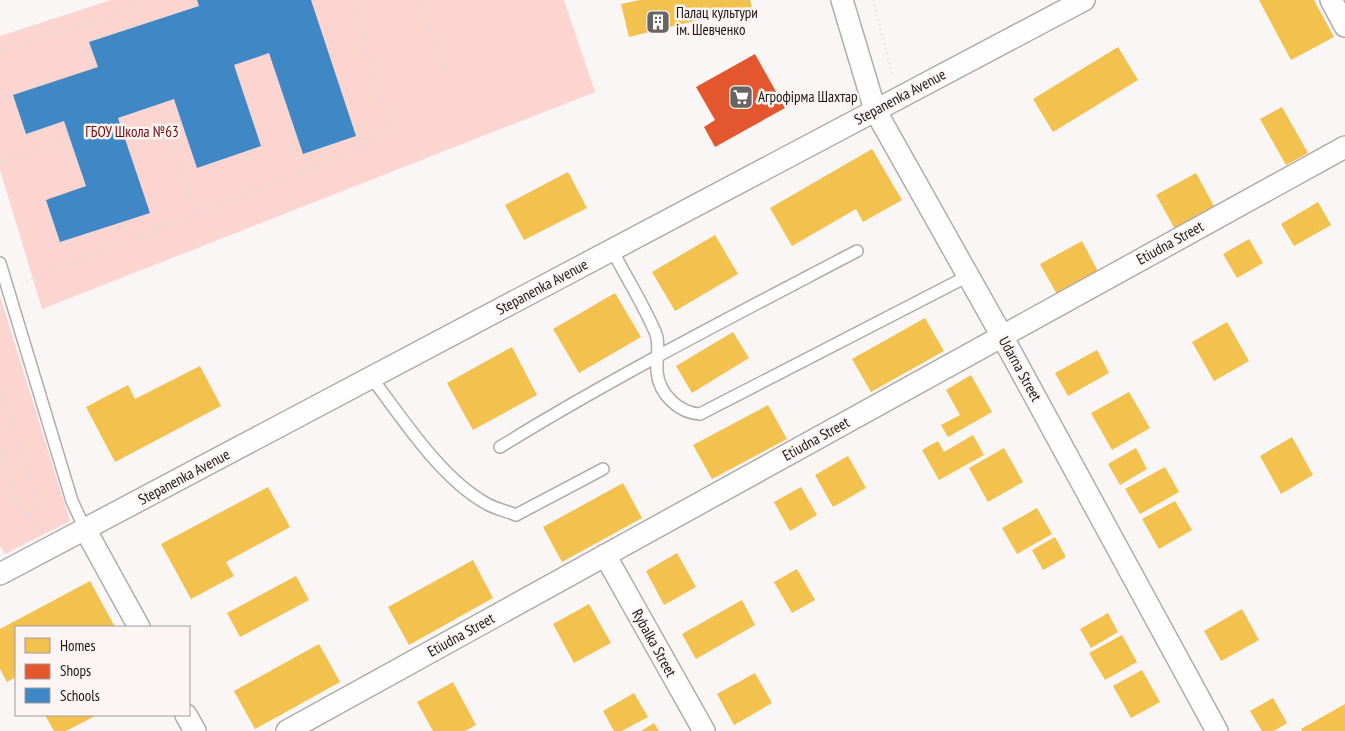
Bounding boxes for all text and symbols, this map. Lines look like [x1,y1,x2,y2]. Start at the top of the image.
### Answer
place label: Палац культури ім. Шевченко [676,3,758,39]
building icon: Палац культури ім. Шевченко [645,9,671,35]
street label: Stepanenka Avenue [851,64,949,129]
supermarket icon: Агрофірма Шахтар [728,84,754,110]
place label: Агрофірма Шахтар [758,87,858,106]
park label: ГБОУ Школа №63 [85,122,179,141]
street label: Etiudna Street [1133,216,1207,269]
street label: Stepanenka Avenue [493,254,591,319]
street label: Udarna Street [995,333,1046,405]
street label: Etiudna Street [779,412,853,465]
street label: Stepanenka Avenue [135,444,233,509]
street label: Rybalka Street [628,606,681,680]
street label: Etiudna Street [424,608,498,661]
legend [15,626,190,716]
text: Homes [60,636,96,655]
text: Shops [60,661,91,680]
text: Schools [60,686,100,705]

